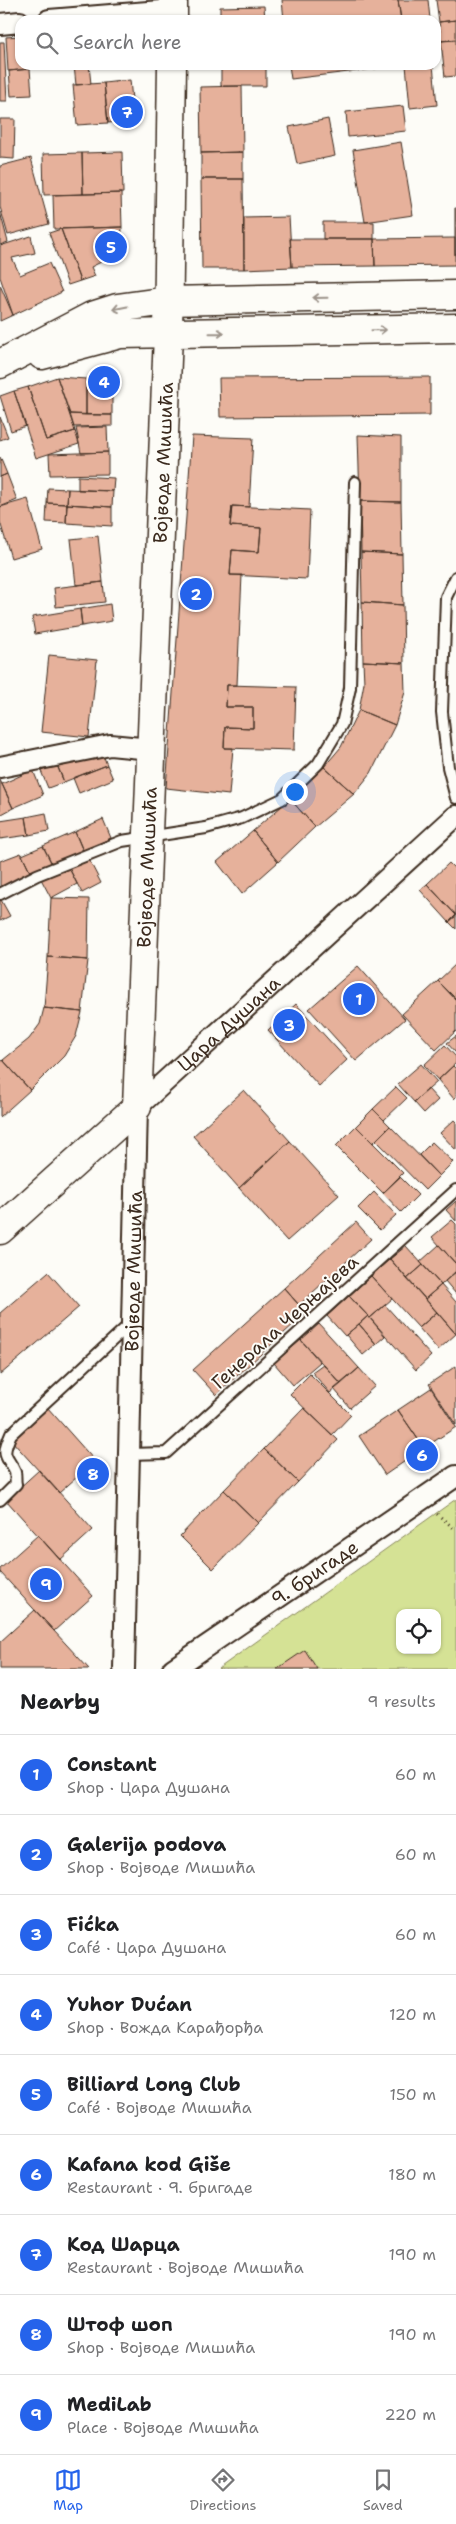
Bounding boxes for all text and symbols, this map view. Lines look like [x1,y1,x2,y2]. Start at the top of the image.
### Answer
search box [15,15,441,70]
icon: search [33,29,61,57]
text: Search here [73,30,182,55]
pin: 7 [111,93,143,131]
pin: 5 [95,228,127,266]
one-way arrow [312,293,328,302]
one-way arrow [113,304,129,313]
one-way arrow [371,325,387,334]
one-way arrow [209,329,225,338]
pin: 4 [88,363,120,401]
street label: Војводе Мишића [147,381,179,544]
pin: 2 [180,575,212,613]
your location [282,779,308,805]
street label: Војводе Мишића [131,786,162,948]
street label: Цара Душана [172,970,285,1077]
pin: 1 [343,980,375,1018]
pin: 3 [273,1006,305,1044]
street label: Војводе Мишића [119,1190,148,1352]
street label: Генерала Черњајева [206,1249,364,1395]
pin: 6 [406,1436,438,1474]
pin: 8 [77,1455,109,1493]
street label: 9. бригаде [266,1534,363,1611]
pin: 9 [30,1565,62,1603]
map controls [396,1609,441,1654]
button: locate [396,1609,441,1654]
text: Nearby [20,1688,100,1716]
text: 9 results [367,1691,436,1712]
text: Constant [67,1752,157,1777]
text: 1 [32,1764,40,1785]
text: 60 m [395,1764,436,1785]
text: Shop · Цара Душана [67,1777,230,1798]
text: Galerija podova [67,1832,226,1857]
text: 2 [30,1844,42,1865]
text: 60 m [395,1844,436,1865]
text: Shop · Војводе Мишића [67,1857,255,1878]
text: Fićka [67,1912,119,1937]
text: 3 [30,1924,42,1945]
text: 60 m [395,1924,436,1945]
text: Café · Цара Душана [67,1937,226,1958]
text: Yuhor Dućan [67,1992,192,2017]
text: 4 [30,2004,42,2025]
text: 120 m [389,2004,436,2025]
text: Shop · Вожда Карађорђа [67,2017,263,2038]
text: Billiard Long Club [67,2072,241,2097]
text: 5 [31,2084,41,2105]
text: 150 m [389,2084,436,2105]
text: Café · Војводе Мишића [67,2097,252,2118]
text: Kafana kod Giše [67,2152,231,2177]
text: 6 [30,2164,42,2185]
text: 180 m [388,2164,436,2185]
text: Restaurant · 9. бригаде [67,2177,253,2198]
text: Код Шарца [67,2232,180,2257]
text: 7 [30,2244,42,2265]
text: 190 m [389,2244,436,2265]
text: Restaurant · Војводе Мишића [67,2257,304,2278]
text: Штоф шоп [67,2312,173,2337]
text: 8 [30,2324,42,2345]
text: 190 m [389,2324,436,2345]
text: Shop · Војводе Мишића [67,2337,255,2358]
text: MediLab [67,2392,152,2417]
text: 9 [30,2404,42,2425]
text: 220 m [384,2404,436,2425]
text: Place · Војводе Мишића [67,2417,259,2438]
tab: Map [53,2466,83,2514]
tab: Directions [190,2466,257,2514]
tab: Saved [363,2466,403,2514]

